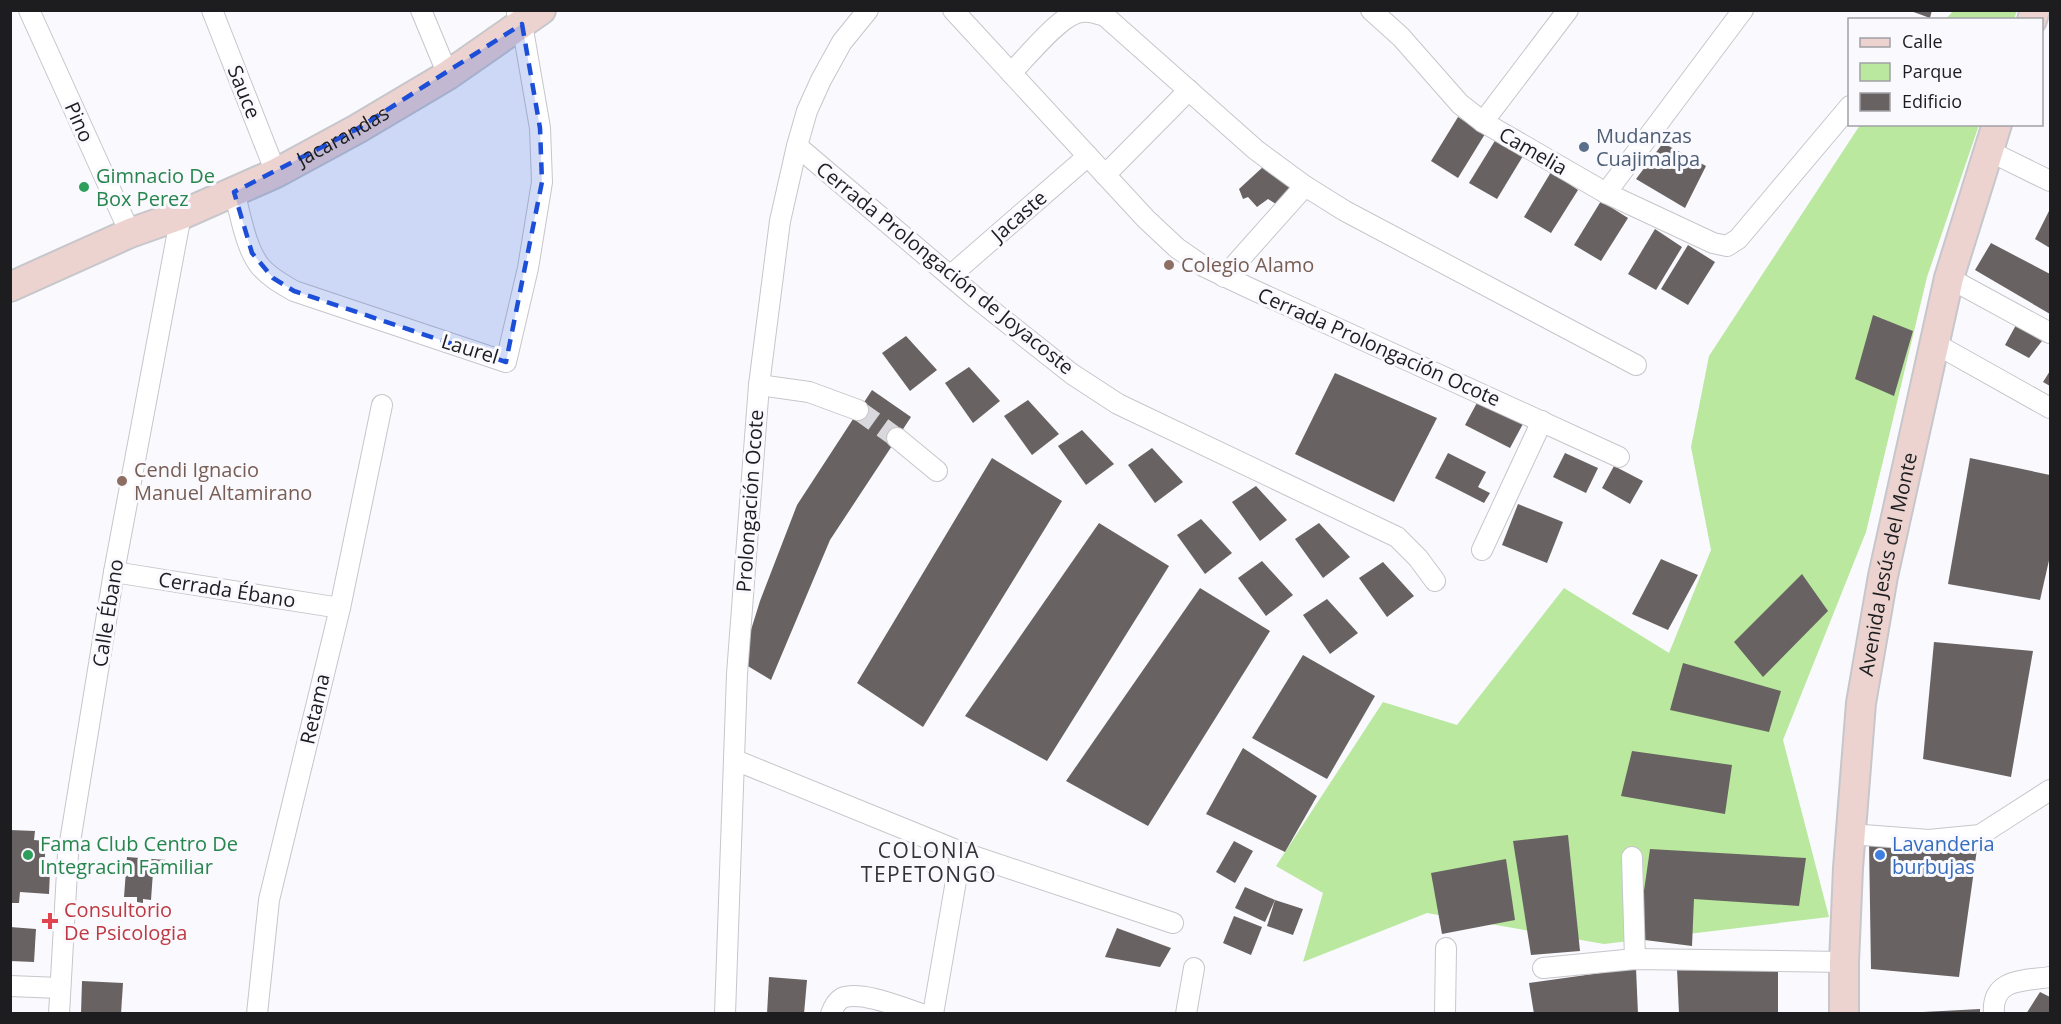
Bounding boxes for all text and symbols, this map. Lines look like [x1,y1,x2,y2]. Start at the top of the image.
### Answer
legend [1848,18,2043,126]
text: Calle [1902,29,1943,53]
text: Parque [1902,59,1962,83]
street label: Sauce [222,61,267,122]
text: Edificio [1902,89,1962,113]
street label: Pino [59,97,100,146]
street label: Jacarandas [290,99,394,173]
street label: Camelia [1494,120,1572,181]
place label: Mudanzas Cuajimalpa [1596,122,1700,172]
marker: Mudanzas Cuajimalpa [1577,140,1591,154]
street label: Cerrada Prolongación de Joyacoste [811,155,1080,380]
place label: Gimnacio De Box Perez [96,162,215,212]
marker: Gimnacio De Box Perez [77,180,91,194]
street label: Jacaste [984,184,1052,248]
place label: Colegio Alamo [1181,251,1314,278]
marker: Colegio Alamo [1162,258,1176,272]
street label: Cerrada Prolongación Ocote [1254,281,1505,412]
street label: Laurel [438,327,502,370]
street label: Prolongación Ocote [730,409,769,593]
street label: Avenida Jesús del Monte [1852,450,1923,678]
place label: Cendi Ignacio Manuel Altamirano [134,456,312,506]
marker: Cendi Ignacio Manuel Altamirano [115,474,129,488]
street label: Calle Ébano [86,557,129,669]
street label: Cerrada Ébano [157,565,298,614]
street label: Retama [293,671,336,747]
place label: Fama Club Centro De Integracin Familiar [40,830,238,880]
place label: Lavanderia burbujas [1892,830,1995,880]
district label: COLONIA TEPETONGO [861,836,997,888]
marker: Fama Club Centro De Integracin Familiar [21,848,35,862]
marker: Lavanderia burbujas [1873,848,1887,862]
place label: Consultorio De Psicologia [64,896,187,946]
marker: Consultorio De Psicologia [41,912,59,930]

